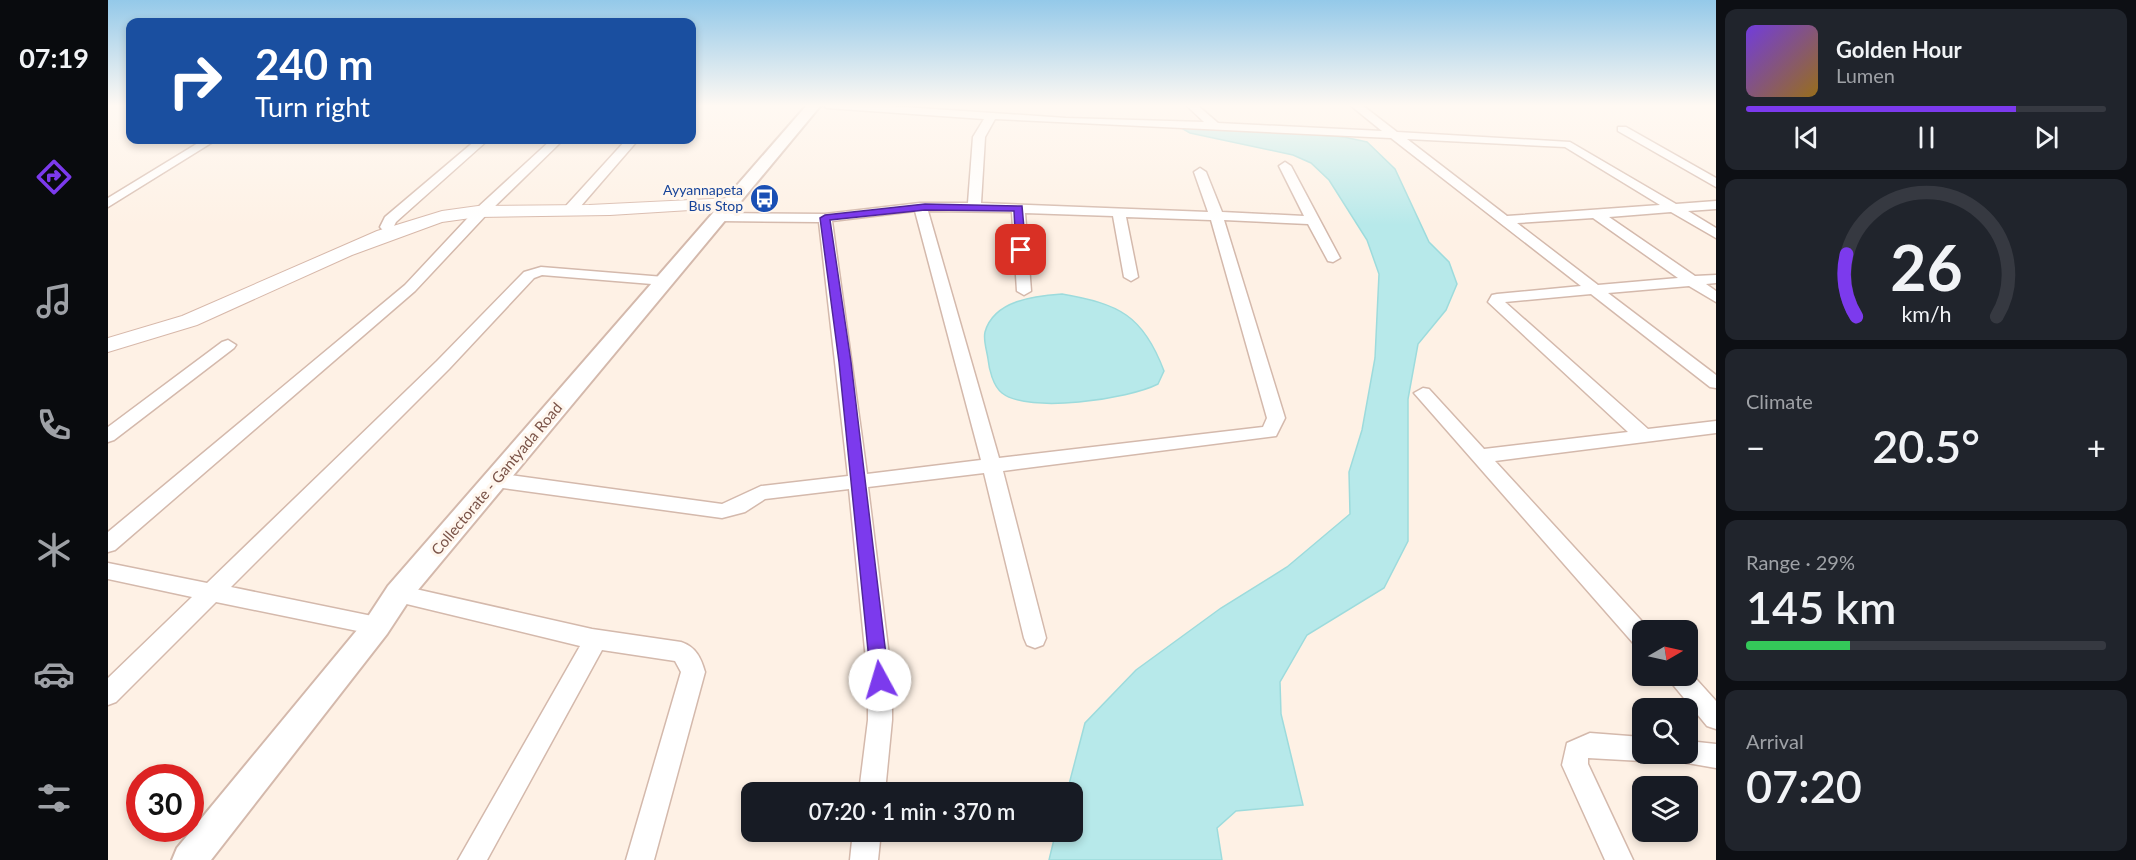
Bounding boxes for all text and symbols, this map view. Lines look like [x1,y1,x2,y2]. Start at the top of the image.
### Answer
text: Golden Hour [1836,36,1962,63]
text: 240 m [255,39,373,89]
text: 07:19 [19,41,89,74]
icon: right [156,42,234,120]
text: Lumen [1836,63,1895,87]
text: Turn right [255,90,370,123]
icon: previous [1790,121,1823,154]
icon: pause [1910,121,1943,154]
icon: next [2030,121,2063,154]
icon: directions [33,156,75,198]
place label: Ayyannapeta Bus Stop [663,181,743,214]
bus stop icon: Ayyannapeta Bus Stop [748,182,780,214]
pin [995,224,1046,275]
text: 26 [1890,229,1962,304]
icon: arrive [1004,233,1037,266]
icon: music [33,280,75,322]
text: km/h [1901,301,1951,327]
text: Climate [1746,389,1813,413]
street label: Collectorate - Gantyada Road [427,398,565,558]
icon: phone [33,404,75,446]
text: 20.5° [1872,419,1980,473]
text: − [1746,427,1765,467]
text: + [2087,427,2106,467]
icon: climate [33,529,75,571]
text: Range · 29% [1746,550,1855,574]
text: 145 km [1746,580,1896,634]
north arrow [1632,620,1698,686]
map controls [1632,620,1698,842]
position arrow [848,648,912,712]
icon: car [33,653,75,695]
button: search [1632,698,1698,764]
text: Arrival [1746,729,1804,753]
text: 07:20 [1746,759,1862,813]
speed limit sign: 30 [126,764,204,842]
button: layers [1632,776,1698,842]
icon: filters [33,777,75,819]
text: 07:20 · 1 min · 370 m [809,798,1015,825]

